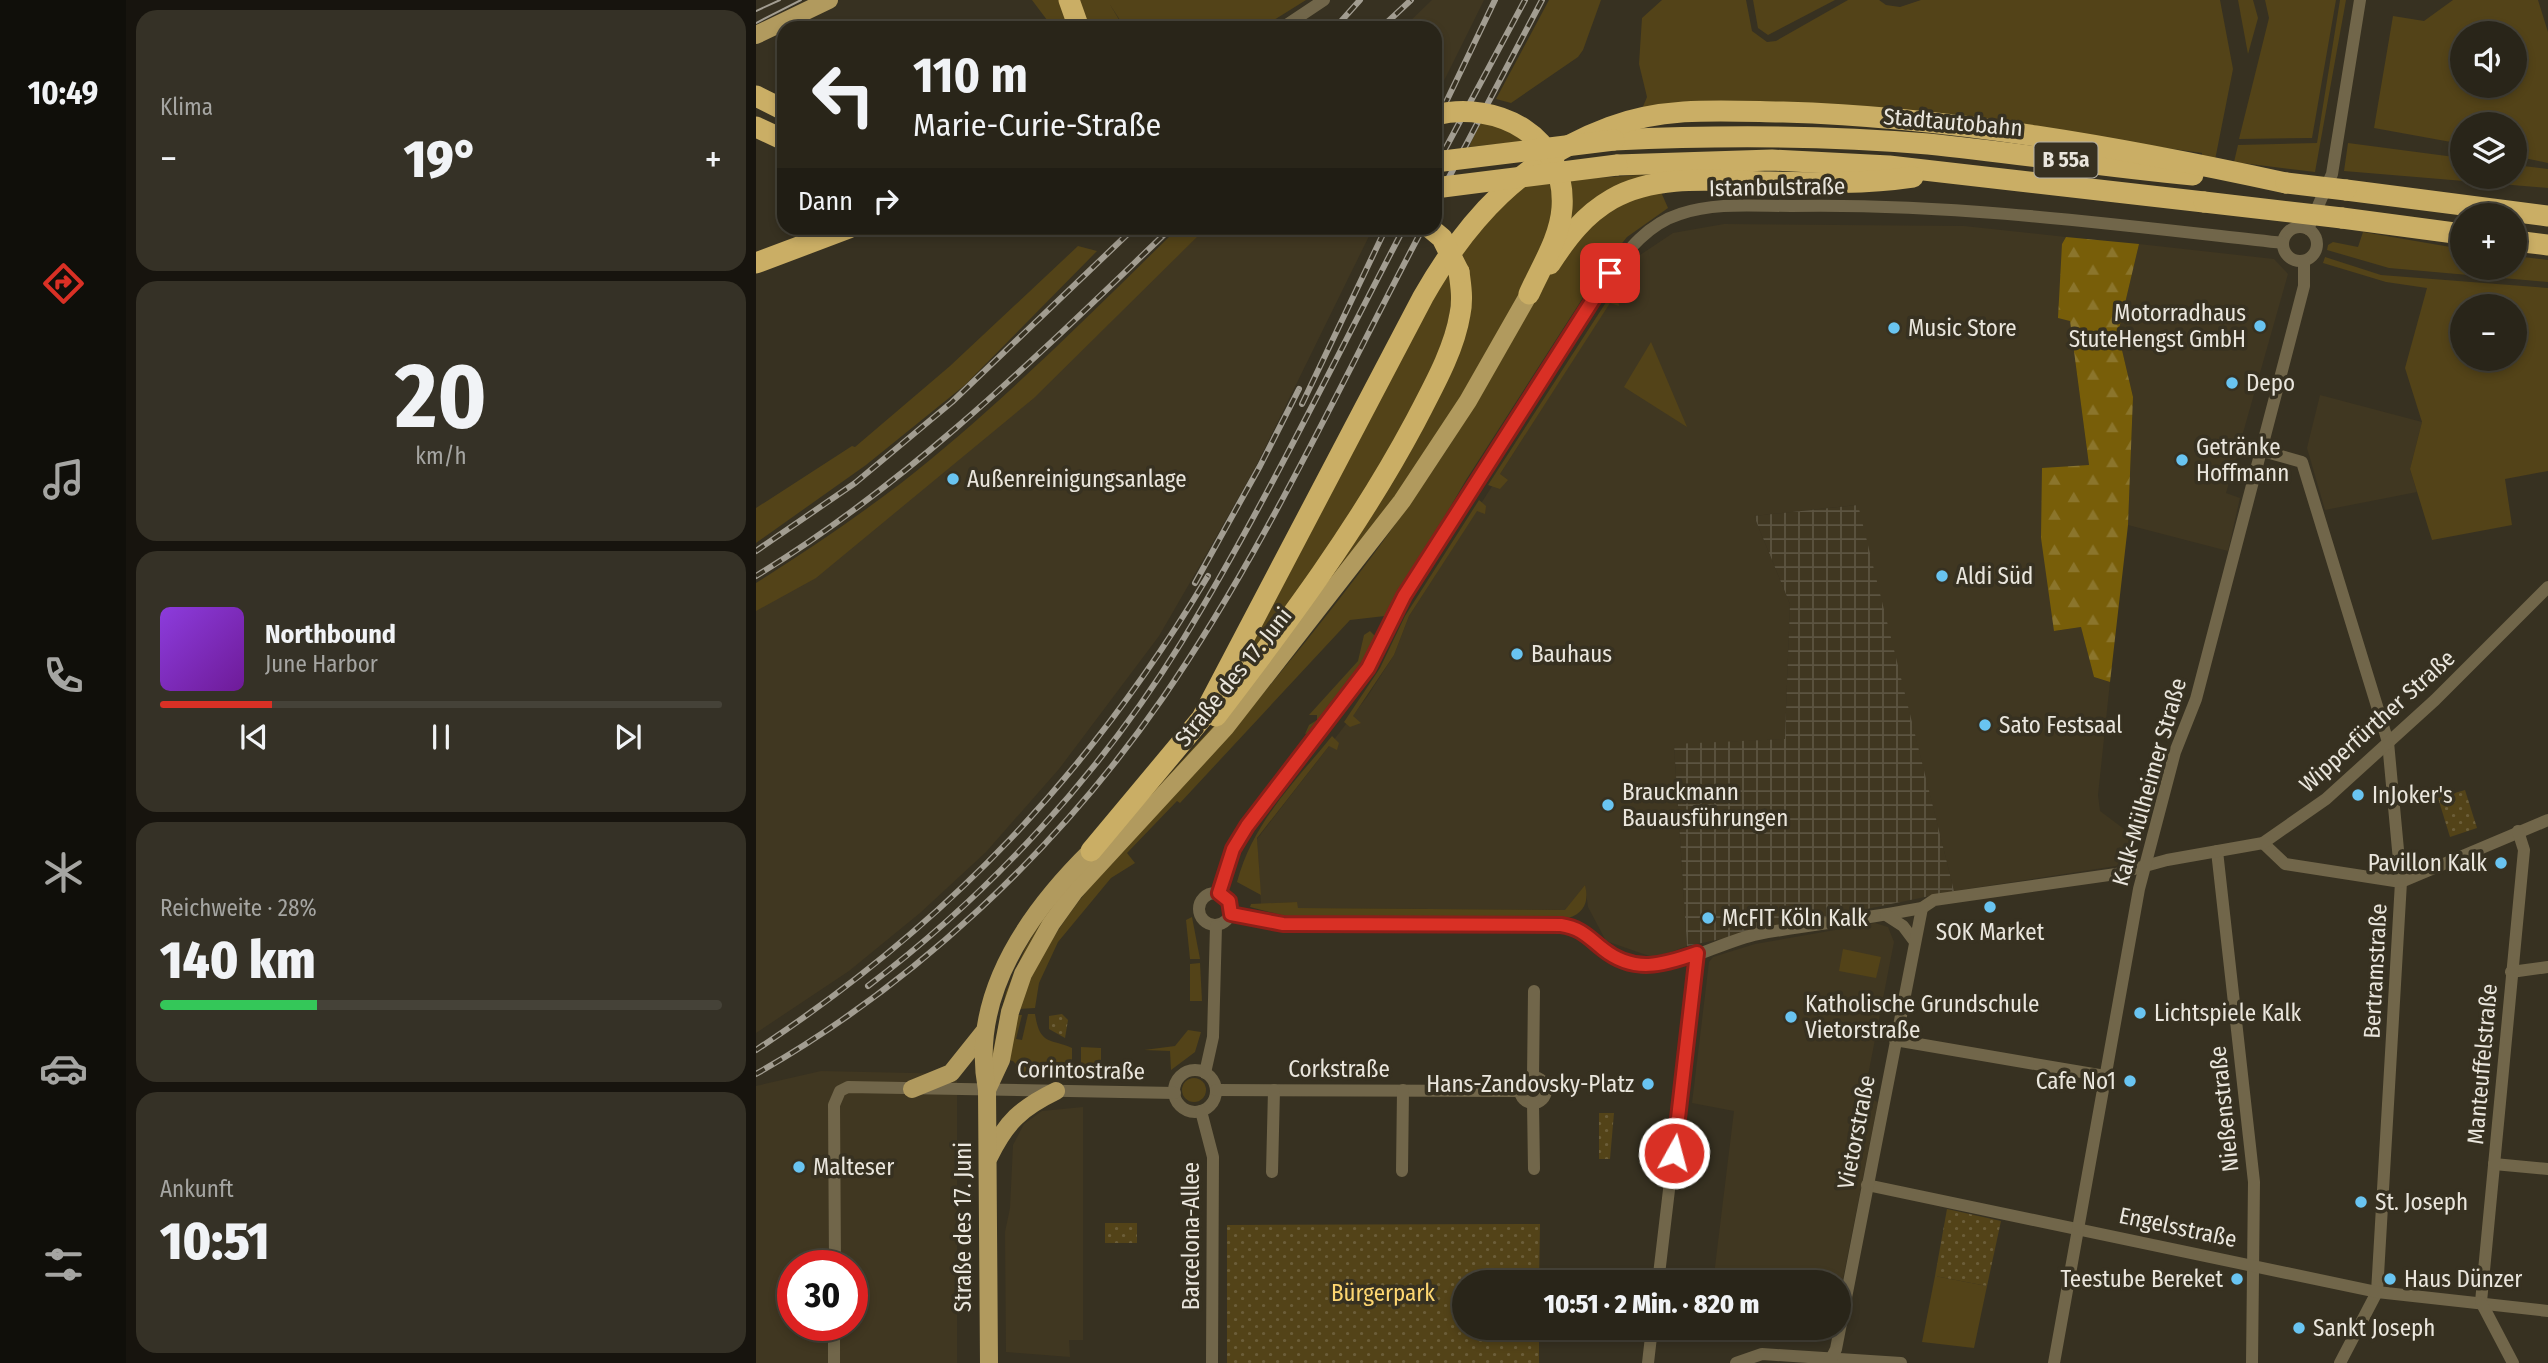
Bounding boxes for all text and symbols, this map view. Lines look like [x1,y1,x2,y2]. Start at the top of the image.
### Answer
map controls [2450,21,2527,371]
button: sound [2450,21,2527,98]
text: 110 m [913,46,1028,105]
icon: left [798,49,889,140]
text: 10:49 [28,74,98,112]
text: Klima [160,93,213,121]
street label: Stadtautobahn [1882,102,2024,142]
text: Marie-Curie-Straße [913,106,1161,144]
button: layers [2450,112,2527,189]
text: 19° [404,128,478,191]
text: − [160,136,177,182]
text: + [705,136,722,182]
road number: B 55a [2034,142,2098,178]
street label: Istanbulstraße [1709,172,1845,202]
icon: right [867,182,905,220]
text: Dann [798,186,853,217]
button: + [2450,203,2527,280]
pin [1580,243,1640,303]
icon: arrive [1591,254,1629,292]
icon: directions [39,259,88,308]
button: − [2450,294,2527,371]
place label: Motorradhaus StuteHengst GmbH [2069,299,2246,353]
place label: Music Store [1908,314,2017,342]
marker: Motorradhaus StuteHengst GmbH [2252,318,2268,334]
marker: Music Store [1886,320,1902,336]
text: 20 [395,342,487,451]
place label: Depo [2246,369,2295,397]
marker: Depo [2224,375,2240,391]
place label: Getränke Hoffmann [2196,433,2289,487]
text: km/h [415,442,467,470]
marker: Getränke Hoffmann [2174,452,2190,468]
icon: music [39,455,88,504]
place label: Außenreinigungsanlage [967,465,1187,493]
marker: Außenreinigungsanlage [945,471,961,487]
place label: Aldi Süd [1956,562,2033,590]
marker: Aldi Süd [1934,568,1950,584]
street label: Straße des 17. Juni [1169,602,1297,752]
text: Northbound [265,619,396,650]
place label: Bauhaus [1531,640,1612,668]
street label: Wipperfürther Straße [2293,644,2461,798]
marker: Bauhaus [1509,646,1525,662]
text: June Harbor [265,650,378,678]
icon: phone [39,651,88,700]
street label: Kalk-Mülheimer Straße [2106,675,2192,889]
place label: Sato Festsaal [1999,711,2122,739]
marker: Sato Festsaal [1977,717,1993,733]
icon: previous [235,718,273,756]
icon: pause [422,718,460,756]
icon: next [609,718,647,756]
place label: Brauckmann Bauausführungen [1622,778,1788,832]
place label: InJoker's [2372,781,2453,809]
marker: InJoker's [2350,787,2366,803]
marker: Brauckmann Bauausführungen [1600,797,1616,813]
icon: climate [39,848,88,897]
place label: Pavillon Kalk [2368,849,2487,877]
marker: Pavillon Kalk [2493,855,2509,871]
text: Reichweite · 28% [160,894,317,922]
marker: SOK Market [1982,899,1998,915]
street label: Bertramstraße [2357,903,2393,1039]
place label: McFIT Köln Kalk [1722,904,1868,932]
marker: McFIT Köln Kalk [1700,910,1716,926]
place label: SOK Market [1936,918,2045,946]
text: 140 km [160,929,316,992]
street label: Manteuffelstraße [2461,982,2503,1146]
place label: Katholische Grundschule Vietorstraße [1805,990,2039,1044]
place label: Lichtspiele Kalk [2154,999,2302,1027]
marker: Lichtspiele Kalk [2132,1005,2148,1021]
marker: Katholische Grundschule Vietorstraße [1783,1009,1799,1025]
icon: car [39,1044,88,1093]
street label: Nießenstraße [2203,1045,2245,1173]
street label: Corintostraße [1017,1055,1145,1085]
street label: Corkstraße [1288,1055,1390,1083]
place label: Cafe No1 [2036,1067,2116,1095]
place label: Hans-Zandovsky-Platz [1426,1070,1634,1098]
street label: Vietorstraße [1831,1073,1881,1191]
marker: Cafe No1 [2122,1073,2138,1089]
marker: Hans-Zandovsky-Platz [1640,1076,1656,1092]
position arrow [1637,1116,1711,1190]
street label: Straße des 17. Juni [949,1142,977,1312]
place label: Malteser [813,1153,894,1181]
marker: Malteser [791,1159,807,1175]
street label: Barcelona-Allee [1177,1162,1205,1310]
text: Ankunft [160,1175,234,1203]
place label: St. Joseph [2375,1188,2468,1216]
marker: St. Joseph [2353,1194,2369,1210]
street label: Engelsstraße [2117,1201,2239,1253]
text: 10:51 [160,1210,269,1273]
icon: filters [39,1240,88,1289]
speed limit sign: 30 [777,1250,868,1341]
place label: Teestube Bereket [2060,1265,2223,1293]
place label: Haus Dünzer [2404,1265,2522,1293]
marker: Teestube Bereket [2229,1271,2245,1287]
marker: Haus Dünzer [2382,1271,2398,1287]
park label: Bürgerpark [1331,1279,1435,1307]
text: 10:51 · 2 Min. · 820 m [1544,1289,1759,1320]
place label: Sankt Joseph [2313,1314,2435,1342]
marker: Sankt Joseph [2291,1320,2307,1336]

